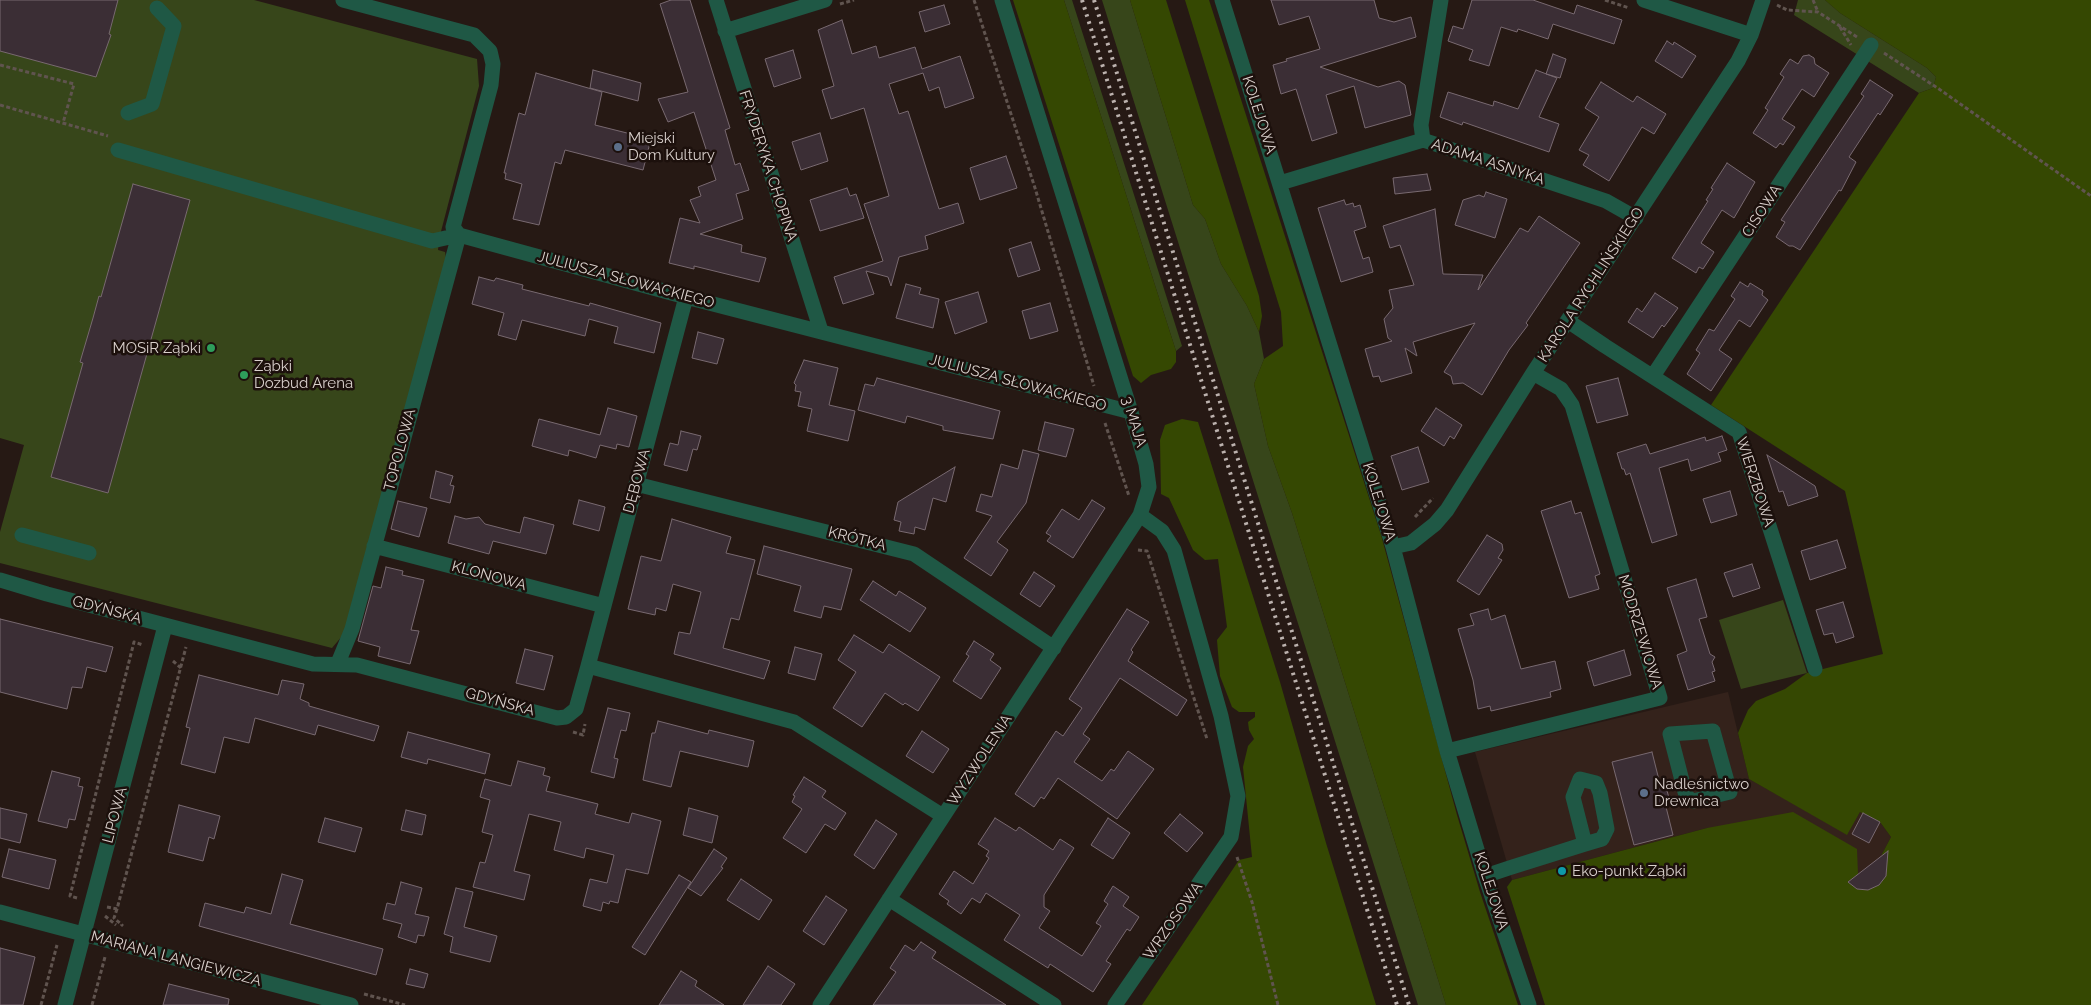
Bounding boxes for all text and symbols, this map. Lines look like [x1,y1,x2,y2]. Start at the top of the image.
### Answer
street label: KOLEJOWA [1238,74,1280,156]
street label: FRYDERYKA CHOPINA [735,88,801,244]
place label: Miejski Dom Kultury [628,129,715,164]
street label: ADAMA ASNYKA [1429,135,1547,189]
marker: Miejski Dom Kultury [612,141,624,153]
street label: CISOWA [1738,181,1786,241]
street label: KAROLA RYCHLIŃSKIEGO [1534,204,1648,366]
street label: JULIUSZA SŁOWACKIEGO [536,248,716,312]
place label: MOSiR Ząbki [113,339,201,357]
marker: MOSiR Ząbki [205,342,217,354]
street label: JULIUSZA SŁOWACKIEGO [928,351,1108,415]
place label: Ząbki Dozbud Arena [254,357,353,392]
marker: Ząbki Dozbud Arena [238,369,250,381]
street label: 3 MAJA [1118,394,1150,450]
street label: TOPOLOWA [380,407,420,493]
street label: WIERZBOWA [1732,435,1778,529]
street label: DĘBOWA [620,447,654,515]
street label: KOLEJOWA [1359,461,1399,543]
street label: KRÓTKA [826,523,888,555]
street label: KLONOWA [450,557,528,595]
street label: MODRZEWIOWA [1614,573,1666,691]
street label: GDYŃSKA [70,592,144,628]
street label: GDYŃSKA [463,684,537,720]
street label: WYZWOLENIA [944,711,1016,809]
place label: Nadleśnictwo Drewnica [1654,775,1749,810]
street label: LIPOWA [99,785,131,845]
marker: Nadleśnictwo Drewnica [1638,787,1650,799]
street label: KOLEJOWA [1470,850,1512,932]
place label: Eko-punkt Ząbki [1572,862,1686,880]
marker: Eko-punkt Ząbki [1556,865,1568,877]
street label: WRZOSOWA [1140,879,1206,963]
street label: MARIANA LANGIEWICZA [89,928,263,990]

